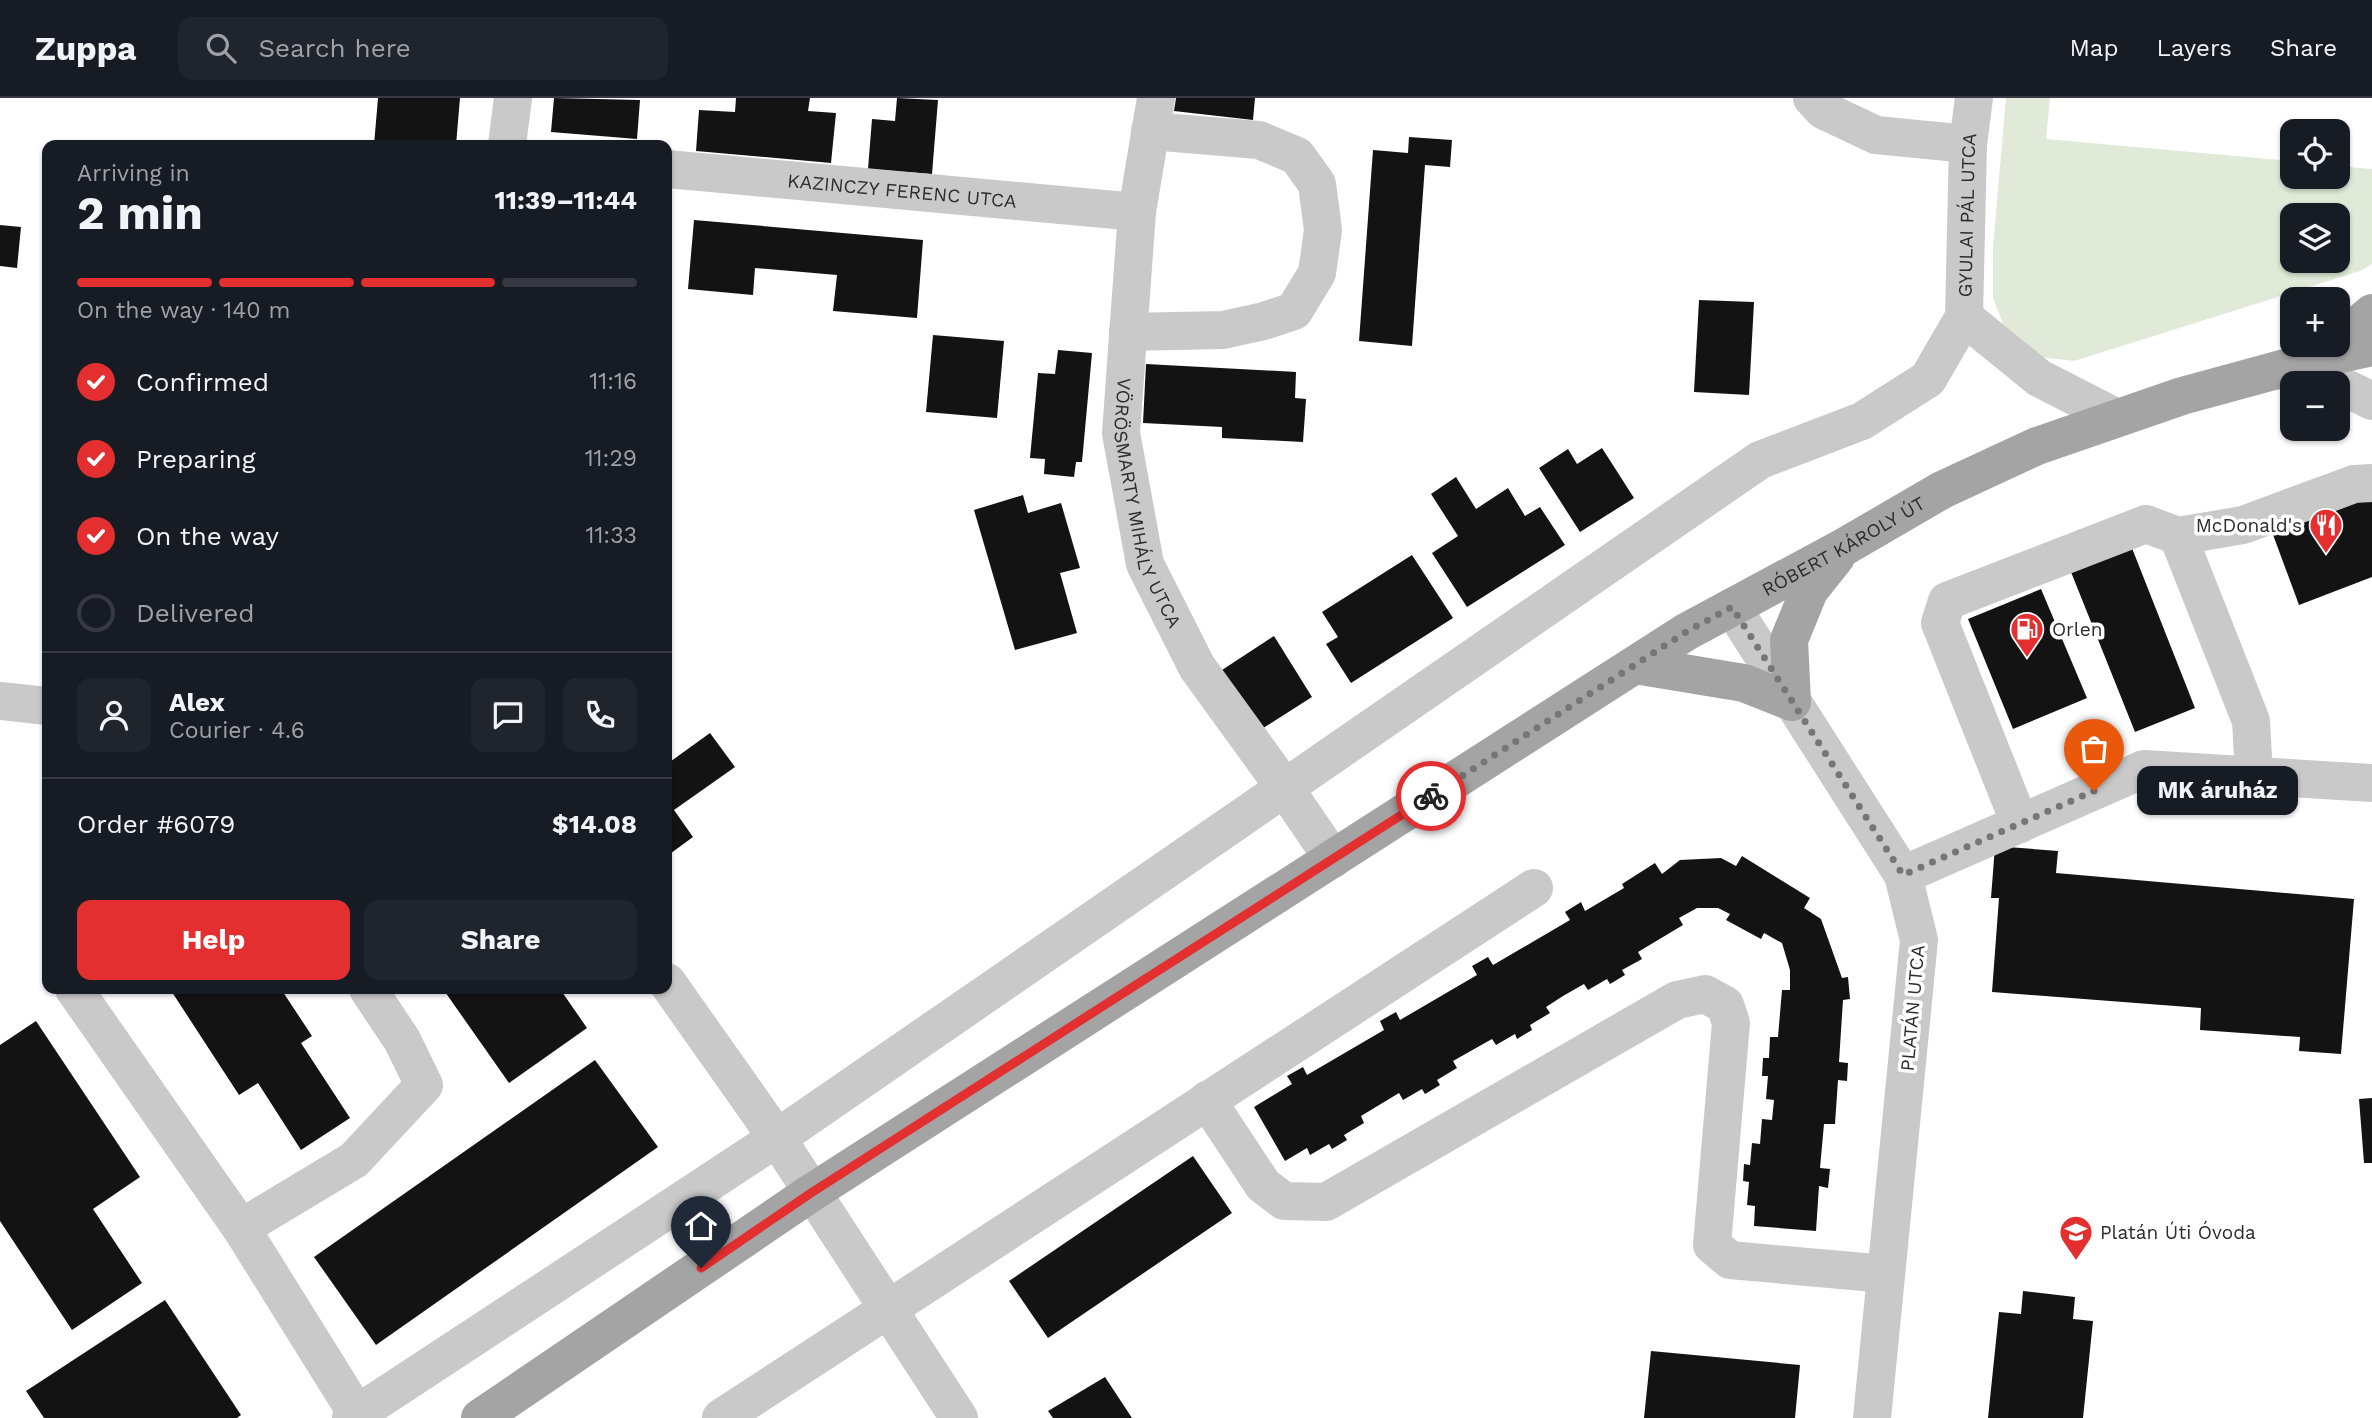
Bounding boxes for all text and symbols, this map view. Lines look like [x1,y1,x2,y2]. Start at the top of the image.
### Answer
search box [178,17,668,80]
text: Zuppa [35,29,136,68]
icon: search [202,29,240,67]
text: Search here [258,33,411,63]
text: Map [2070,34,2118,62]
text: Layers [2156,34,2232,62]
text: Share [2270,34,2337,62]
map controls [2280,119,2350,441]
button: locate [2280,119,2350,189]
street label: GYULAI PÁL UTCA [1953,131,1981,298]
text: Arriving in [77,160,190,187]
street label: KAZINCZY FERENC UTCA [786,169,1018,213]
text: 11:39–11:44 [495,185,637,215]
text: 2 min [77,186,203,240]
button: layers [2280,203,2350,273]
button: + [2280,287,2350,357]
text: On the way · 140 m [77,297,290,324]
icon: check [77,363,115,401]
text: Confirmed [136,367,269,397]
text: 11:16 [589,368,637,395]
button: − [2280,371,2350,441]
street label: VÖRÖSMARTY MIHÁLY UTCA [1109,377,1187,632]
icon: check [77,440,115,478]
text: Preparing [136,444,256,474]
text: 11:29 [585,445,637,472]
street label: RÓBERT KÁROLY ÚT [1758,491,1929,601]
restaurant icon: McDonald's [2307,506,2345,555]
place label: McDonald's [2196,514,2302,537]
icon: check [77,517,115,555]
text: On the way [136,521,279,551]
text: 11:33 [585,522,637,549]
text: Delivered [136,598,255,628]
fuel station icon: Orlen [2008,610,2046,659]
place label: Orlen [2052,618,2102,641]
button: person [77,678,151,752]
button: chat [471,678,545,752]
button: phone [563,678,637,752]
text: Alex [169,687,225,717]
text: Courier · 4.6 [169,717,305,744]
pin [2064,719,2124,791]
icon: bag [2075,730,2113,768]
courier [1396,761,1466,831]
callout: MK áruház [2136,766,2297,816]
icon: bike [1412,777,1450,815]
text: MK áruház [2157,777,2278,804]
text: Order #6079 [77,809,235,839]
text: $14.08 [552,809,637,839]
button: Help [77,900,350,980]
button: Share [364,900,637,980]
street label: PLATÁN UTCA [1896,944,1930,1072]
pin [671,1196,731,1268]
icon: home [682,1207,720,1245]
school or university icon: Platán Úti Óvoda [2057,1213,2095,1262]
place label: Platán Úti Óvoda [2100,1221,2256,1244]

